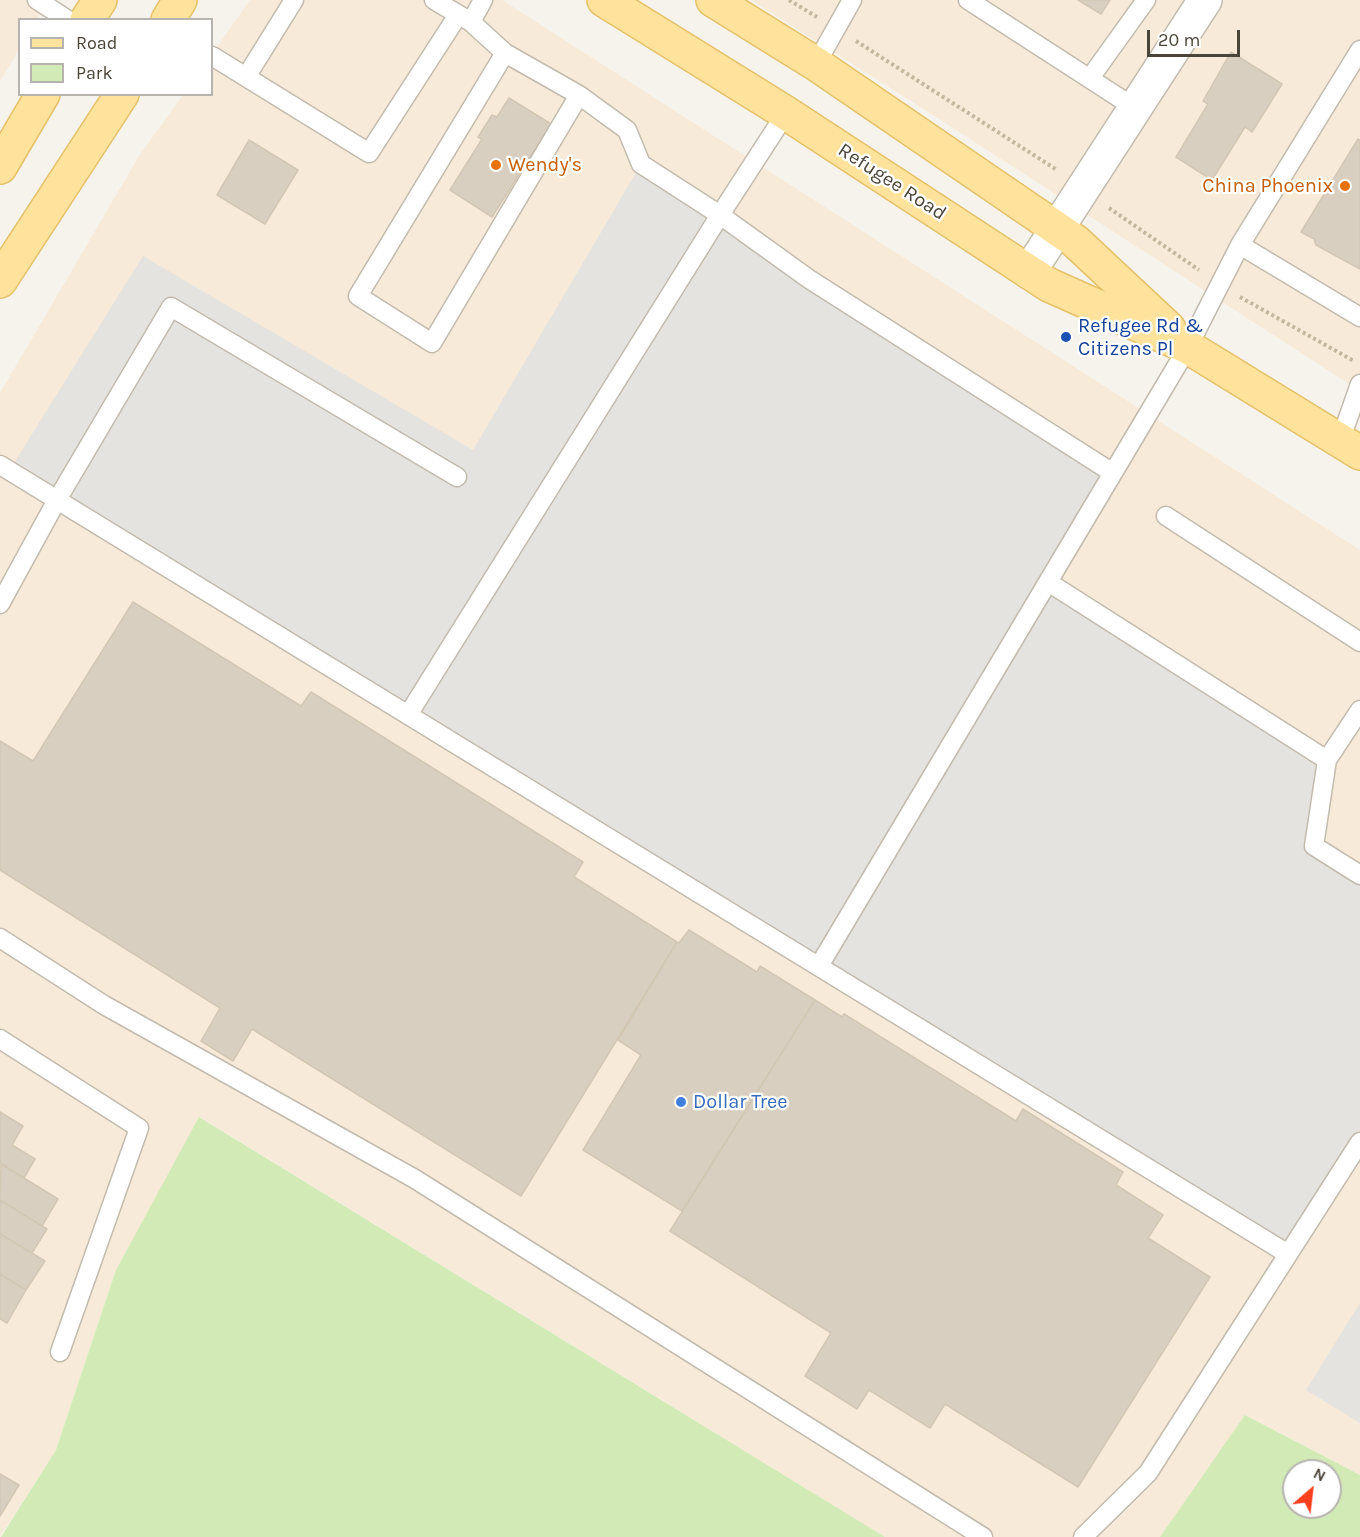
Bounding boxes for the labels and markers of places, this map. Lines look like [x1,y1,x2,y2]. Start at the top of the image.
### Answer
place label: Wendy's [508,153,582,177]
marker: Wendy's [489,158,503,172]
place label: China Phoenix [1202,174,1333,198]
marker: China Phoenix [1338,179,1352,193]
place label: Refugee Rd & Citizens Pl [1078,314,1203,361]
marker: Refugee Rd & Citizens Pl [1059,330,1073,344]
place label: Dollar Tree [693,1090,788,1114]
marker: Dollar Tree [674,1095,688,1109]

